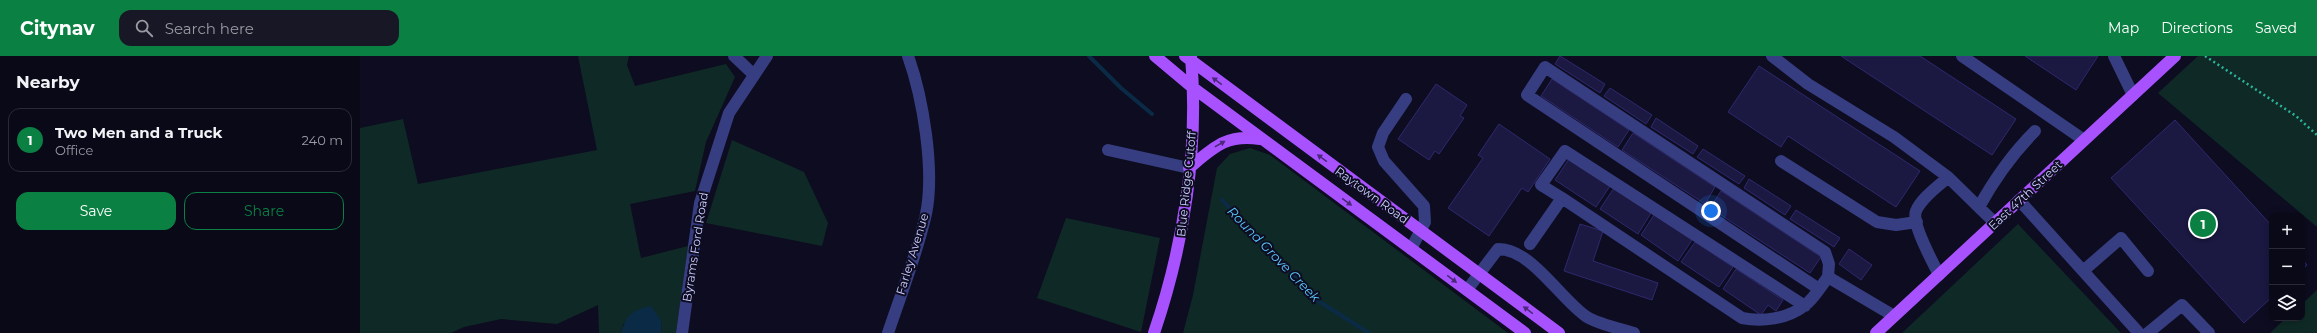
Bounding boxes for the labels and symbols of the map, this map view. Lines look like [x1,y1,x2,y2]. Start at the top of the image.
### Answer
one-way arrow [1212,76,1223,85]
street label: Blue Ridge Cutoff [1173,130,1199,238]
one-way arrow [1214,141,1226,147]
one-way arrow [1317,154,1327,162]
street label: East 47th Street [1985,157,2065,233]
street label: Raytown Road [1332,163,1412,227]
street label: Byrams Ford Road [679,191,711,303]
one-way arrow [1342,198,1352,206]
your location [1701,201,1721,221]
water label: Round Grove Creek [1224,203,1325,306]
pin: 1 [2190,209,2216,239]
street label: Farley Avenue [892,211,932,297]
one-way arrow [1446,275,1457,283]
one-way arrow [1523,306,1533,314]

